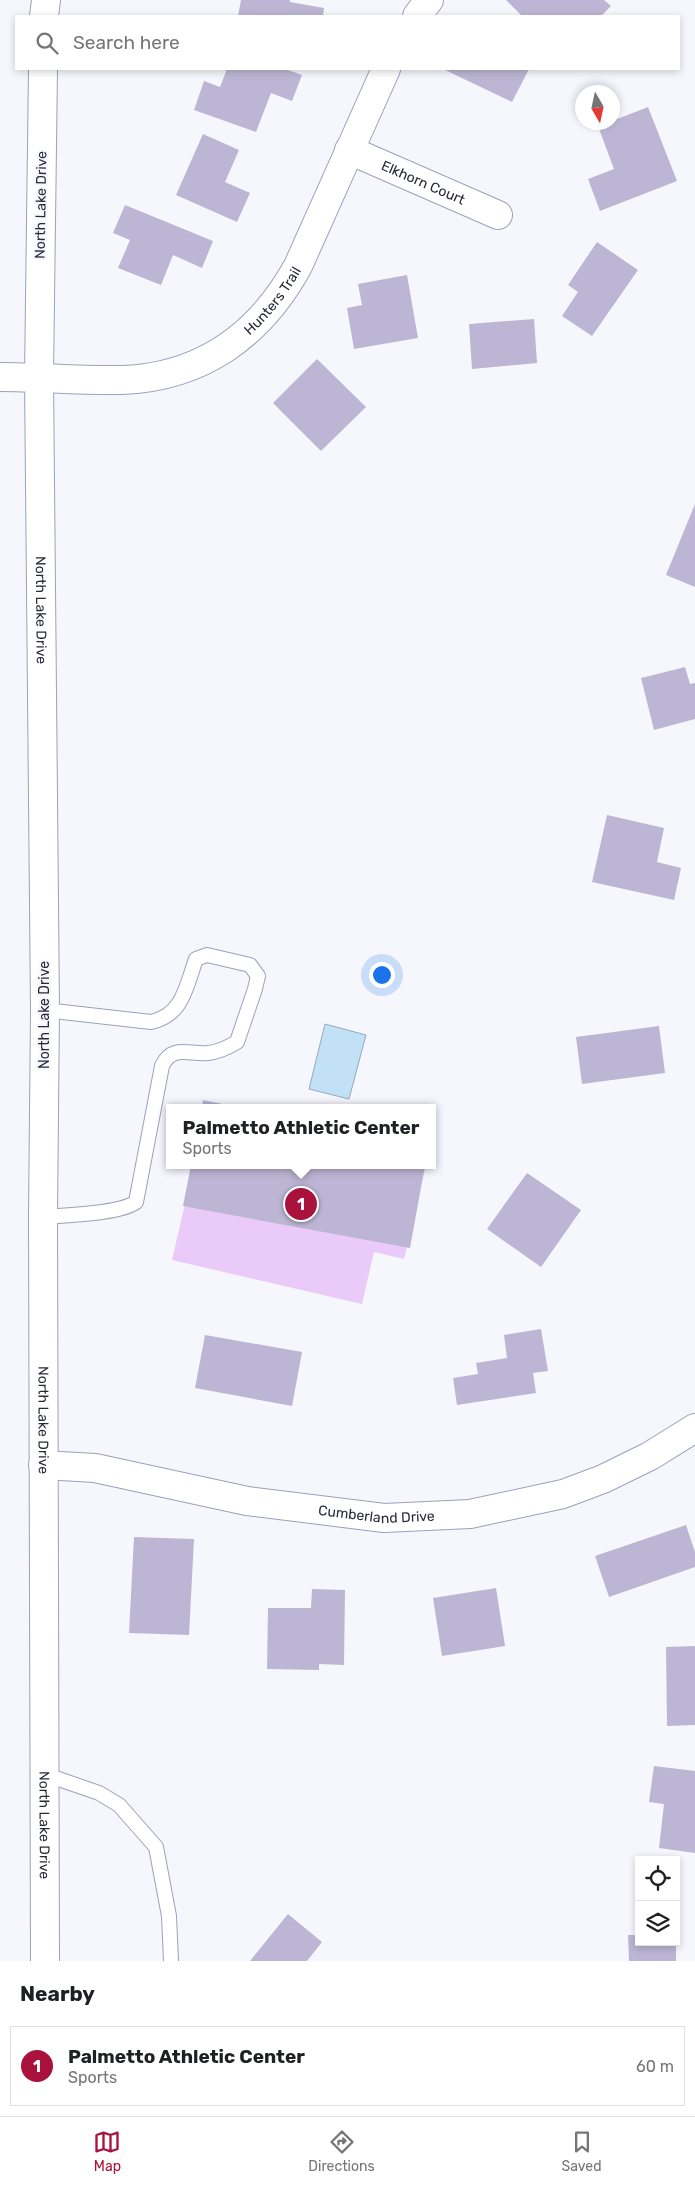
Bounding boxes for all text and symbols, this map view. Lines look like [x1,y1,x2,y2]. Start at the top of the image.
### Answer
search box [15,15,680,70]
icon: search [33,29,61,57]
text: Search here [73,31,180,54]
north arrow [575,85,620,130]
street label: North Lake Drive [32,151,50,259]
street label: Elkhorn Court [379,157,468,208]
street label: Hunters Trail [240,264,304,338]
street label: North Lake Drive [32,556,50,664]
street label: North Lake Drive [36,961,53,1069]
your location [369,962,395,988]
popup [166,1104,436,1169]
text: Palmetto Athletic Center [183,1116,419,1139]
text: Sports [183,1139,232,1158]
pin: 1 [285,1185,317,1223]
street label: North Lake Drive [35,1366,52,1474]
street label: Cumberland Drive [317,1501,435,1527]
street label: North Lake Drive [36,1771,53,1879]
map controls [635,1856,680,1946]
button: locate [635,1856,680,1901]
button: layers [635,1901,680,1946]
text: Nearby [20,1981,95,2006]
text: Palmetto Athletic Center [68,2045,305,2068]
text: 1 [33,2057,41,2076]
text: 60 m [636,2057,674,2076]
text: Sports [68,2068,117,2087]
tab: Map [93,2128,121,2175]
tab: Directions [308,2128,375,2175]
tab: Saved [562,2128,602,2175]

